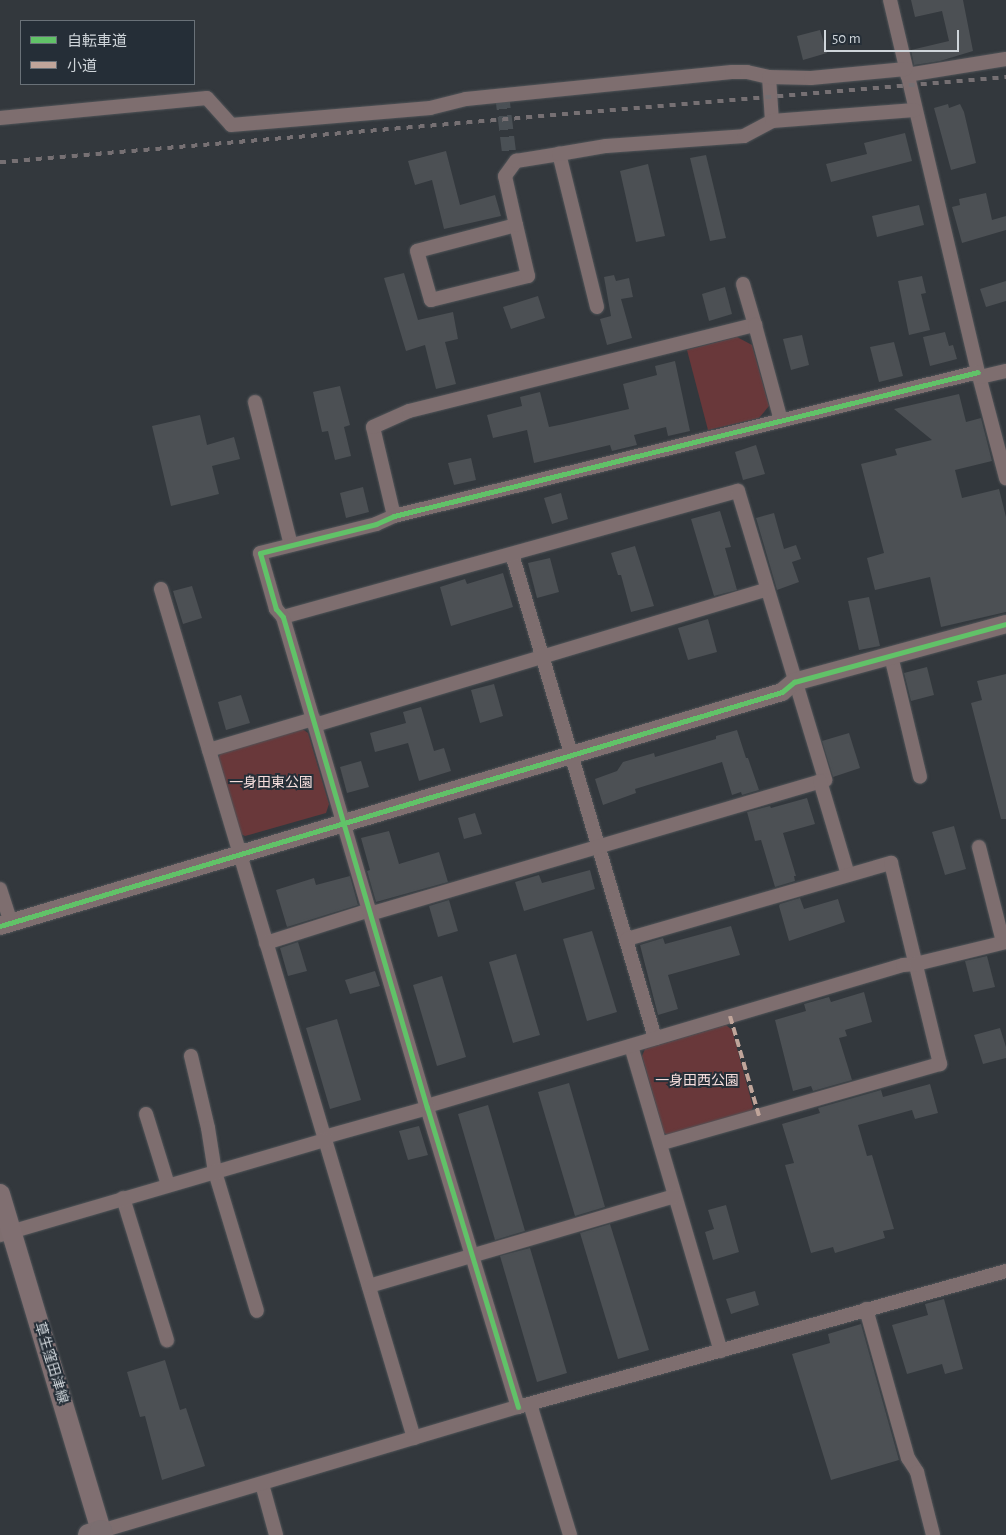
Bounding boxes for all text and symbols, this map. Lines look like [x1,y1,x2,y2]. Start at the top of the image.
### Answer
legend [20,20,195,85]
scale bar [826,20,961,52]
text: 50 m [832,31,861,46]
text: 自転車道 [67,34,127,49]
text: 小道 [67,59,97,74]
park label: 一身田東公園 [229,775,313,791]
park label: 一身田西公園 [655,1073,739,1089]
street label: 草生窪田津線 [31,1320,71,1406]

